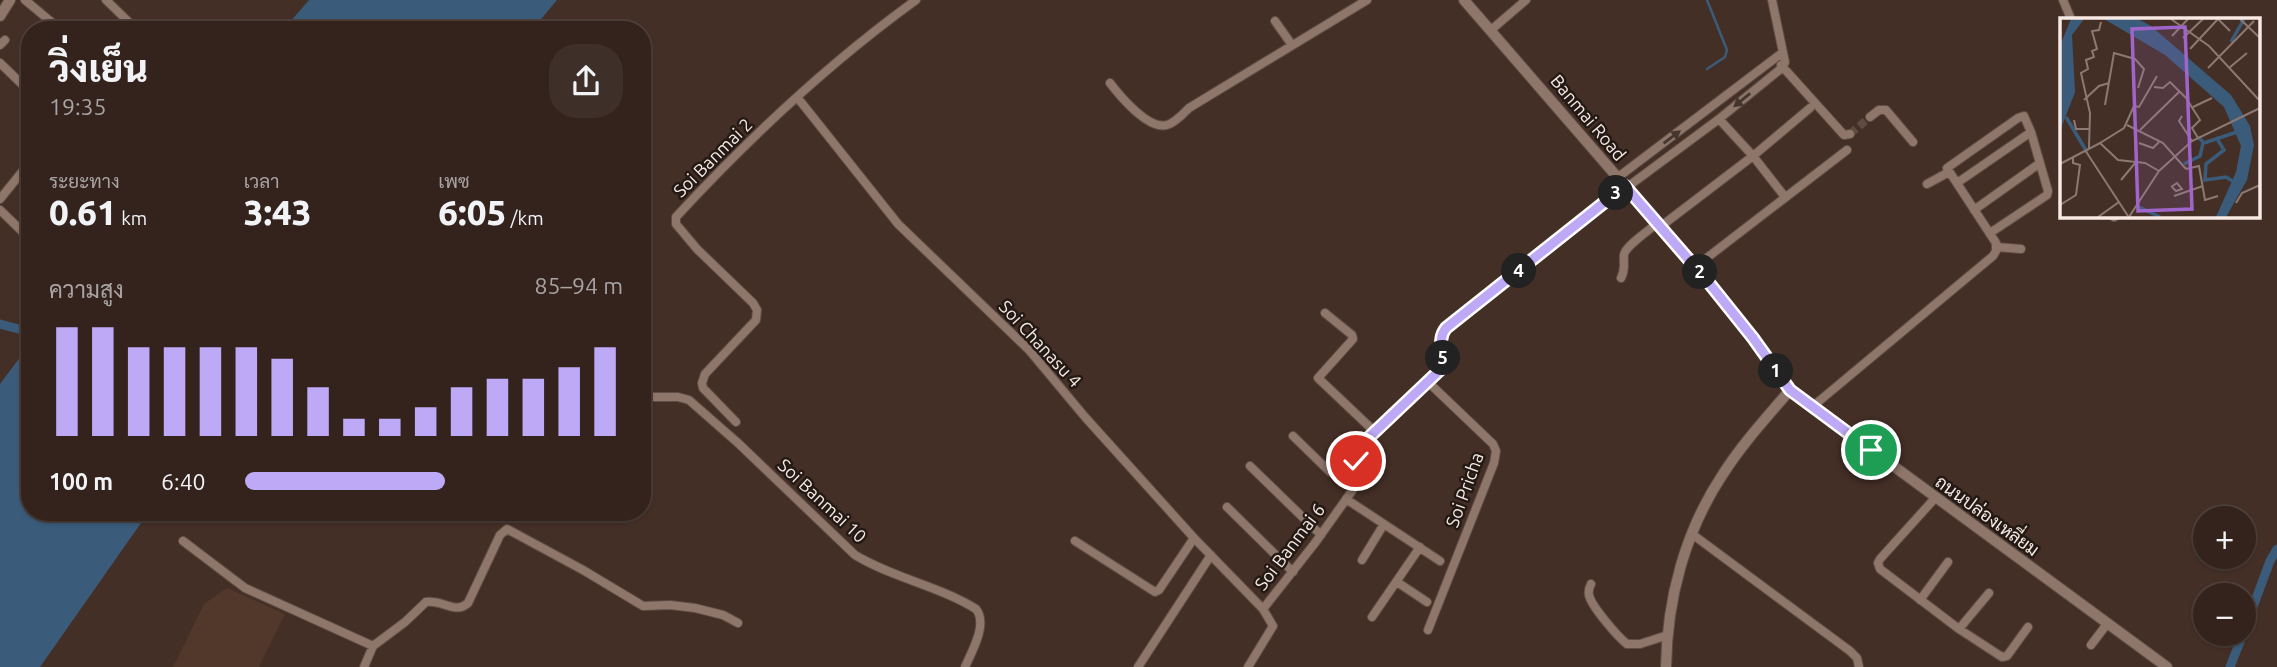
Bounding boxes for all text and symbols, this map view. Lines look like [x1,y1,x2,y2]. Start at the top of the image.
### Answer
inset map [2060,18,2260,217]
button: share [549,44,623,118]
text: วิ่งเย็น [49,47,148,89]
street label: Banmai Road [1547,70,1630,164]
one-way arrow [1733,93,1751,108]
text: 19:35 [49,94,107,119]
street label: Soi Banmai 2 [669,114,756,201]
one-way arrow [1663,130,1681,144]
text: ระยะทาง [49,170,120,192]
text: เวลา [244,170,280,192]
text: เพซ [438,170,470,192]
pin: 3 [1598,176,1634,210]
text: 3 [1610,181,1621,203]
text: 0.61 [49,192,117,232]
text: 3:43 [244,192,312,232]
text: 6:05 [438,192,506,232]
text: km [117,207,147,229]
text: /km [506,207,544,229]
pin: 4 [1502,254,1536,288]
pin: 2 [1682,254,1718,290]
text: 4 [1513,259,1524,281]
text: 2 [1694,260,1705,282]
text: 85–94 m [535,273,623,298]
text: ความสูง [49,277,124,302]
street label: Soi Chanasu 4 [996,296,1086,391]
pin: 5 [1426,340,1460,376]
text: 5 [1437,346,1448,368]
pin: 1 [1758,354,1794,388]
text: 1 [1770,359,1781,381]
pin [1841,420,1901,480]
pin [1326,431,1386,491]
icon: arrive [1852,431,1890,469]
icon: check [1337,442,1375,480]
street label: Soi Pricha [1441,449,1487,530]
street label: Soi Banmai 10 [775,454,871,546]
street label: ถนนปล่องเหลี่ยม [1932,467,2046,559]
text: 100 m [49,469,113,494]
text: 6:40 [161,469,206,494]
street label: Soi Banmai 6 [1250,499,1328,593]
map controls [2193,506,2256,646]
button: + [2193,506,2256,569]
button: − [2193,583,2256,646]

